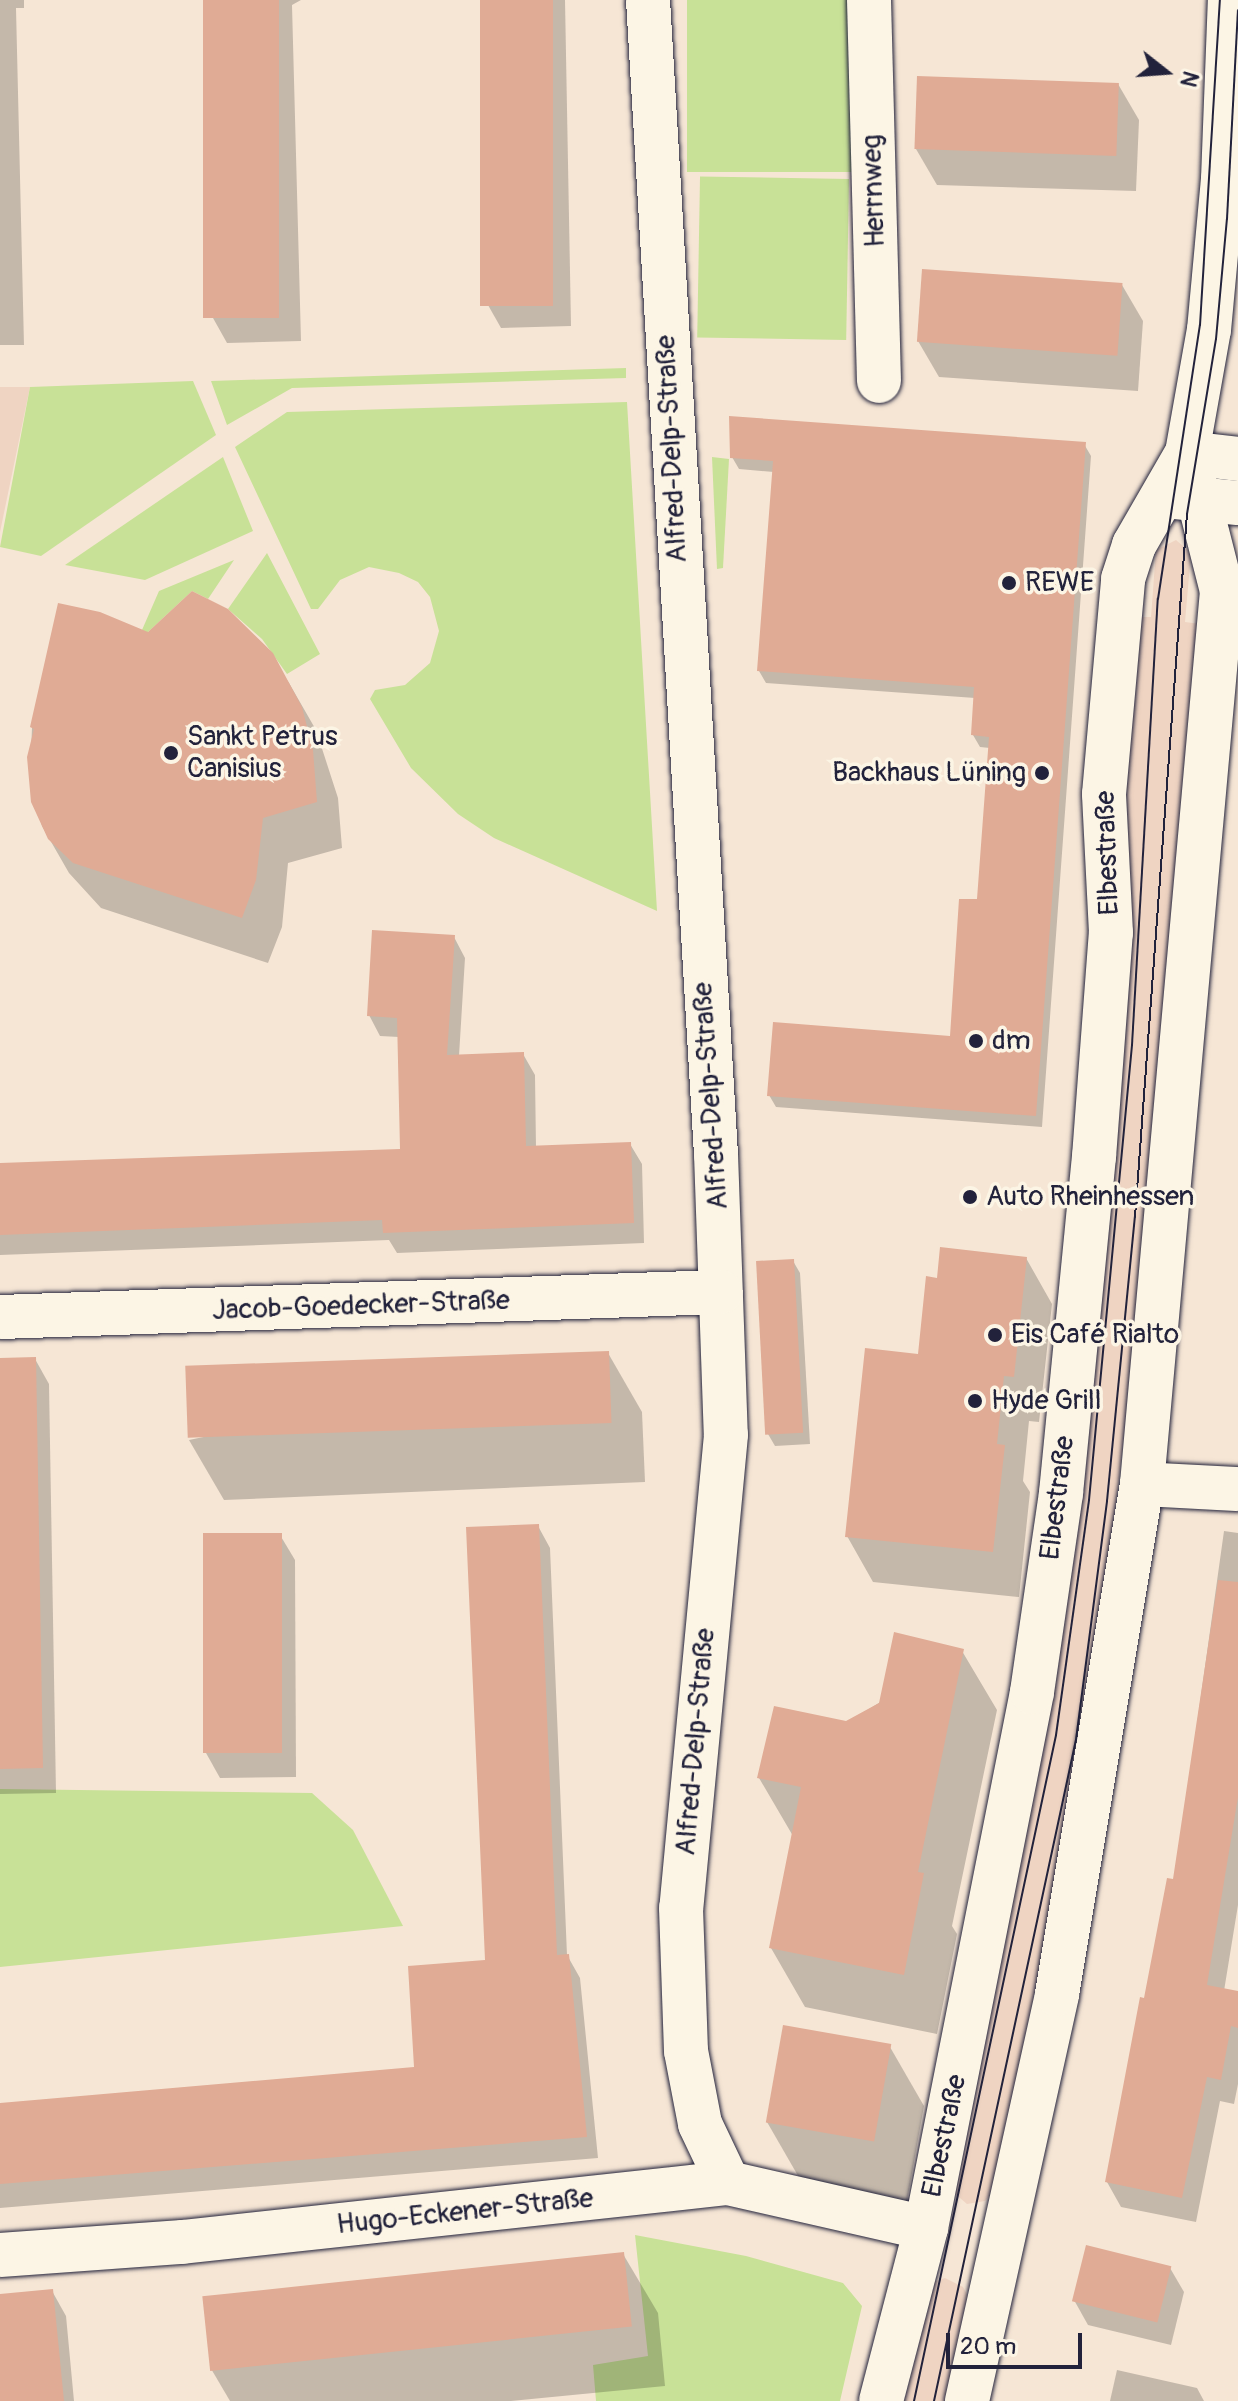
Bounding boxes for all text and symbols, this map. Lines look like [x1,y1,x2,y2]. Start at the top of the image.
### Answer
north arrow [1126,32,1206,112]
text: N [1173,68,1205,90]
street label: Herrnweg [855,134,893,248]
street label: Alfred-Delp-Straße [649,334,695,564]
place label: REWE [1025,566,1094,600]
marker: REWE [1000,574,1018,592]
place label: Sankt Petrus Canisius [187,720,338,786]
marker: Sankt Petrus Canisius [162,744,180,762]
place label: Backhaus Lüning [832,756,1026,790]
marker: Backhaus Lüning [1033,764,1051,782]
street label: Elbestraße [1089,790,1127,916]
street label: Alfred-Delp-Straße [686,981,736,1211]
place label: dm [992,1024,1031,1058]
marker: dm [967,1032,985,1050]
place label: Auto Rheinhessen [986,1180,1194,1214]
marker: Auto Rheinhessen [961,1188,979,1206]
street label: Jacob-Goedecker-Straße [212,1284,510,1328]
place label: Eis Café Rialto [1011,1318,1179,1352]
marker: Eis Café Rialto [986,1326,1004,1344]
place label: Hyde Grill [991,1384,1101,1418]
marker: Hyde Grill [966,1392,984,1410]
street label: Elbestraße [1034,1434,1082,1562]
street label: Alfred-Delp-Straße [669,1627,723,1857]
street label: Elbestraße [916,2072,974,2200]
street label: Hugo-Eckener-Straße [335,2182,595,2242]
scale bar [950,2317,1086,2367]
text: 20 m [960,2332,1016,2361]

